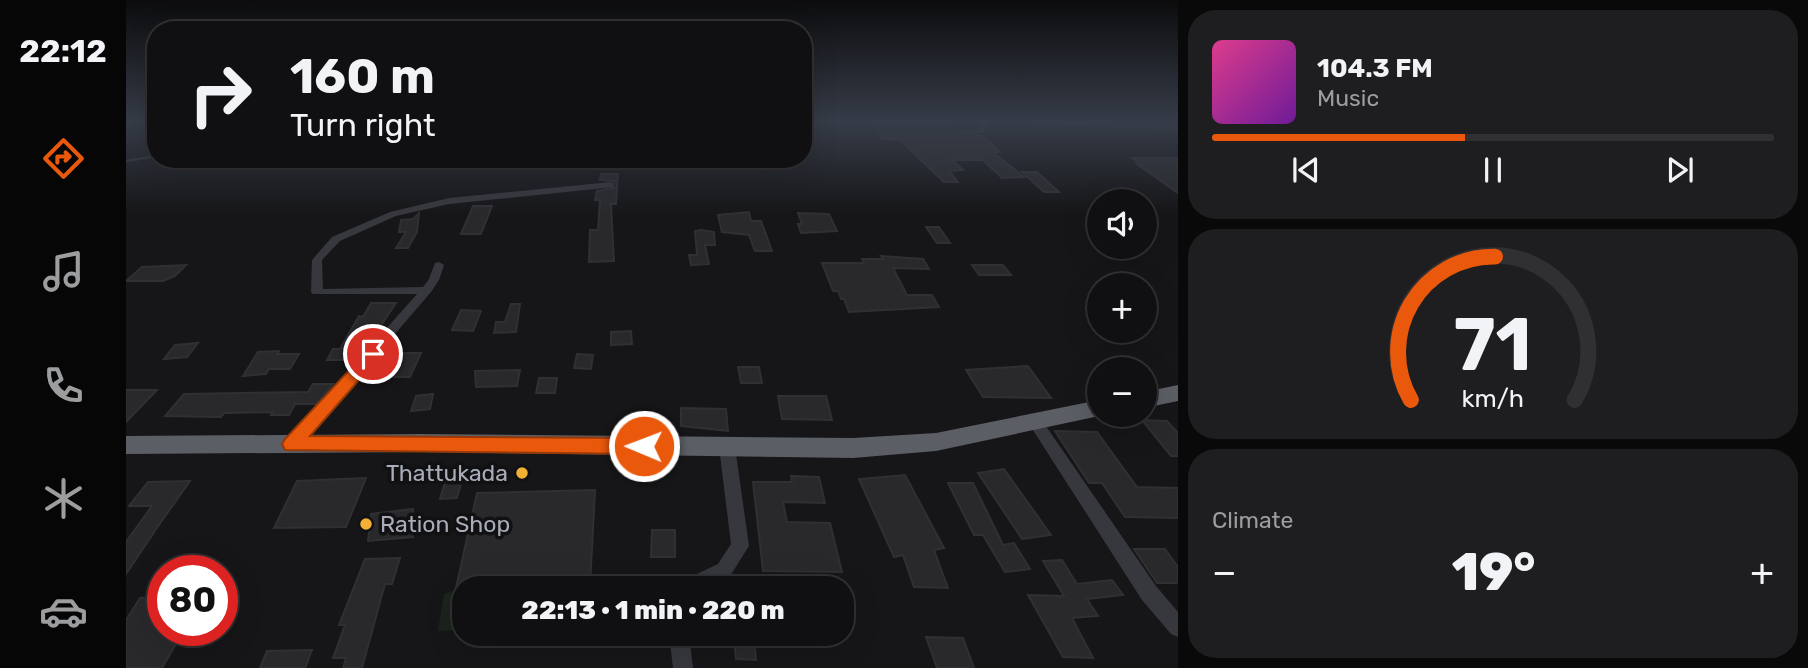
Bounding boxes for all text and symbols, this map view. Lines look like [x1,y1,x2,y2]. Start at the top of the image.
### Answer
text: 22:12 [19,32,107,70]
text: 160 m [290,47,435,105]
icon: right [175,49,266,140]
text: 104.3 FM [1317,53,1433,84]
text: Music [1317,84,1379,112]
text: Turn right [290,106,435,144]
icon: directions [39,134,88,183]
icon: previous [1287,151,1325,189]
icon: pause [1474,151,1512,189]
icon: next [1661,151,1699,189]
map controls [1087,189,1157,427]
button: sound [1087,189,1157,259]
icon: music [39,247,88,296]
button: + [1087,273,1157,343]
text: 71 [1454,302,1532,388]
pin [343,324,403,384]
icon: arrive [354,335,392,373]
button: − [1087,357,1157,427]
icon: phone [39,361,88,410]
text: km/h [1462,384,1524,413]
position arrow [607,409,681,483]
place label: Thattukada [386,459,508,487]
marker: Thattukada [514,465,530,481]
icon: climate [39,474,88,523]
text: Climate [1212,506,1293,534]
place label: Ration Shop [380,510,510,538]
marker: Ration Shop [358,516,374,532]
text: 19° [1452,541,1535,603]
text: − [1212,549,1237,595]
text: + [1750,549,1774,595]
speed limit sign: 80 [147,555,238,646]
icon: car [39,587,88,636]
text: 22:13 · 1 min · 220 m [521,595,785,626]

